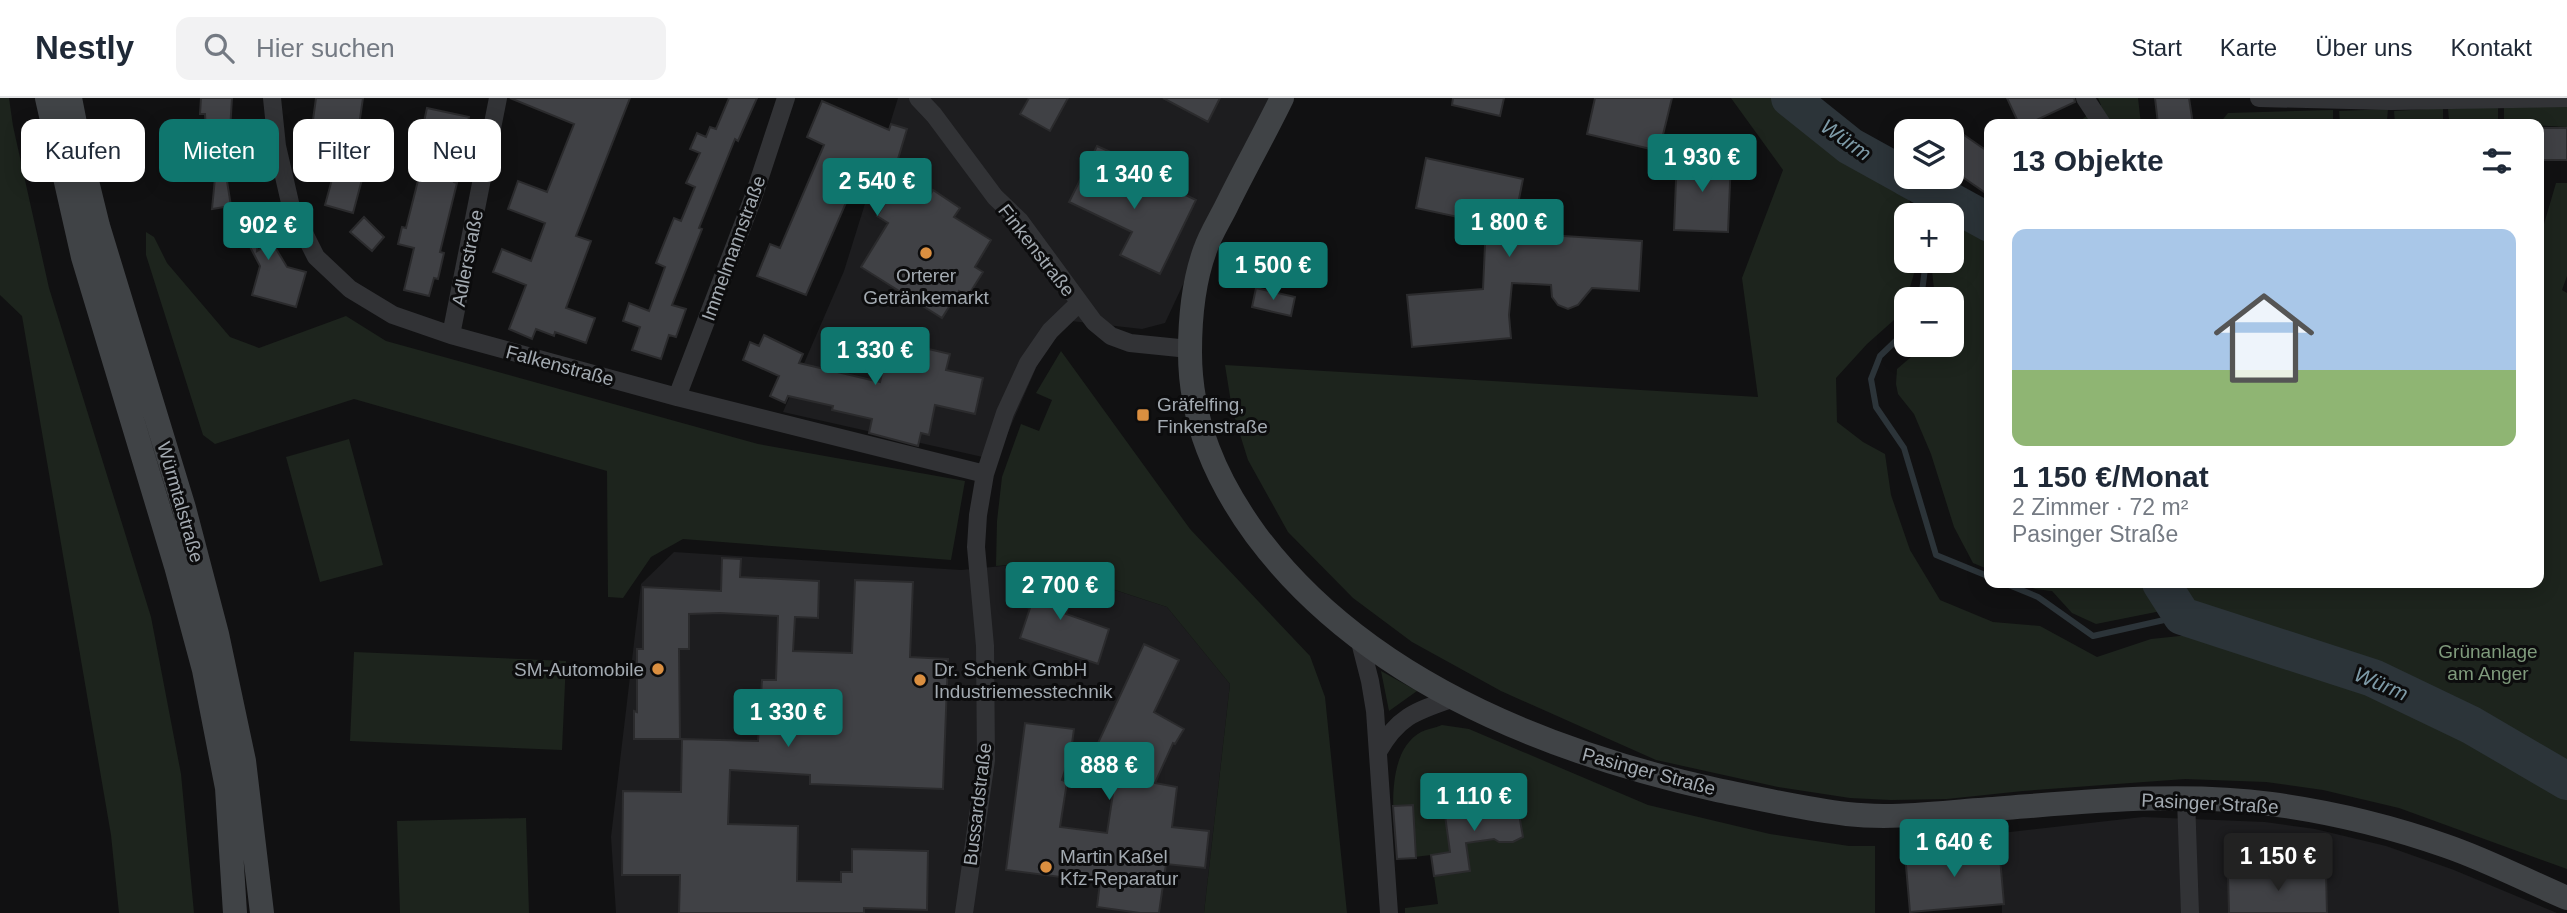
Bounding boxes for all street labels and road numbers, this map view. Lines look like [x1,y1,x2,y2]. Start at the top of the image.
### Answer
street label: Immelmannstraße [697,173,770,324]
street label: Finkenstraße [994,200,1079,300]
street label: Adlerstraße [448,208,487,308]
street label: Falkenstraße [504,341,616,390]
street label: Würmtalstraße [153,439,208,565]
street label: Bussardstraße [960,741,995,867]
street label: Pasinger Straße [1580,744,1718,799]
street label: Pasinger Straße [2141,789,2279,818]

